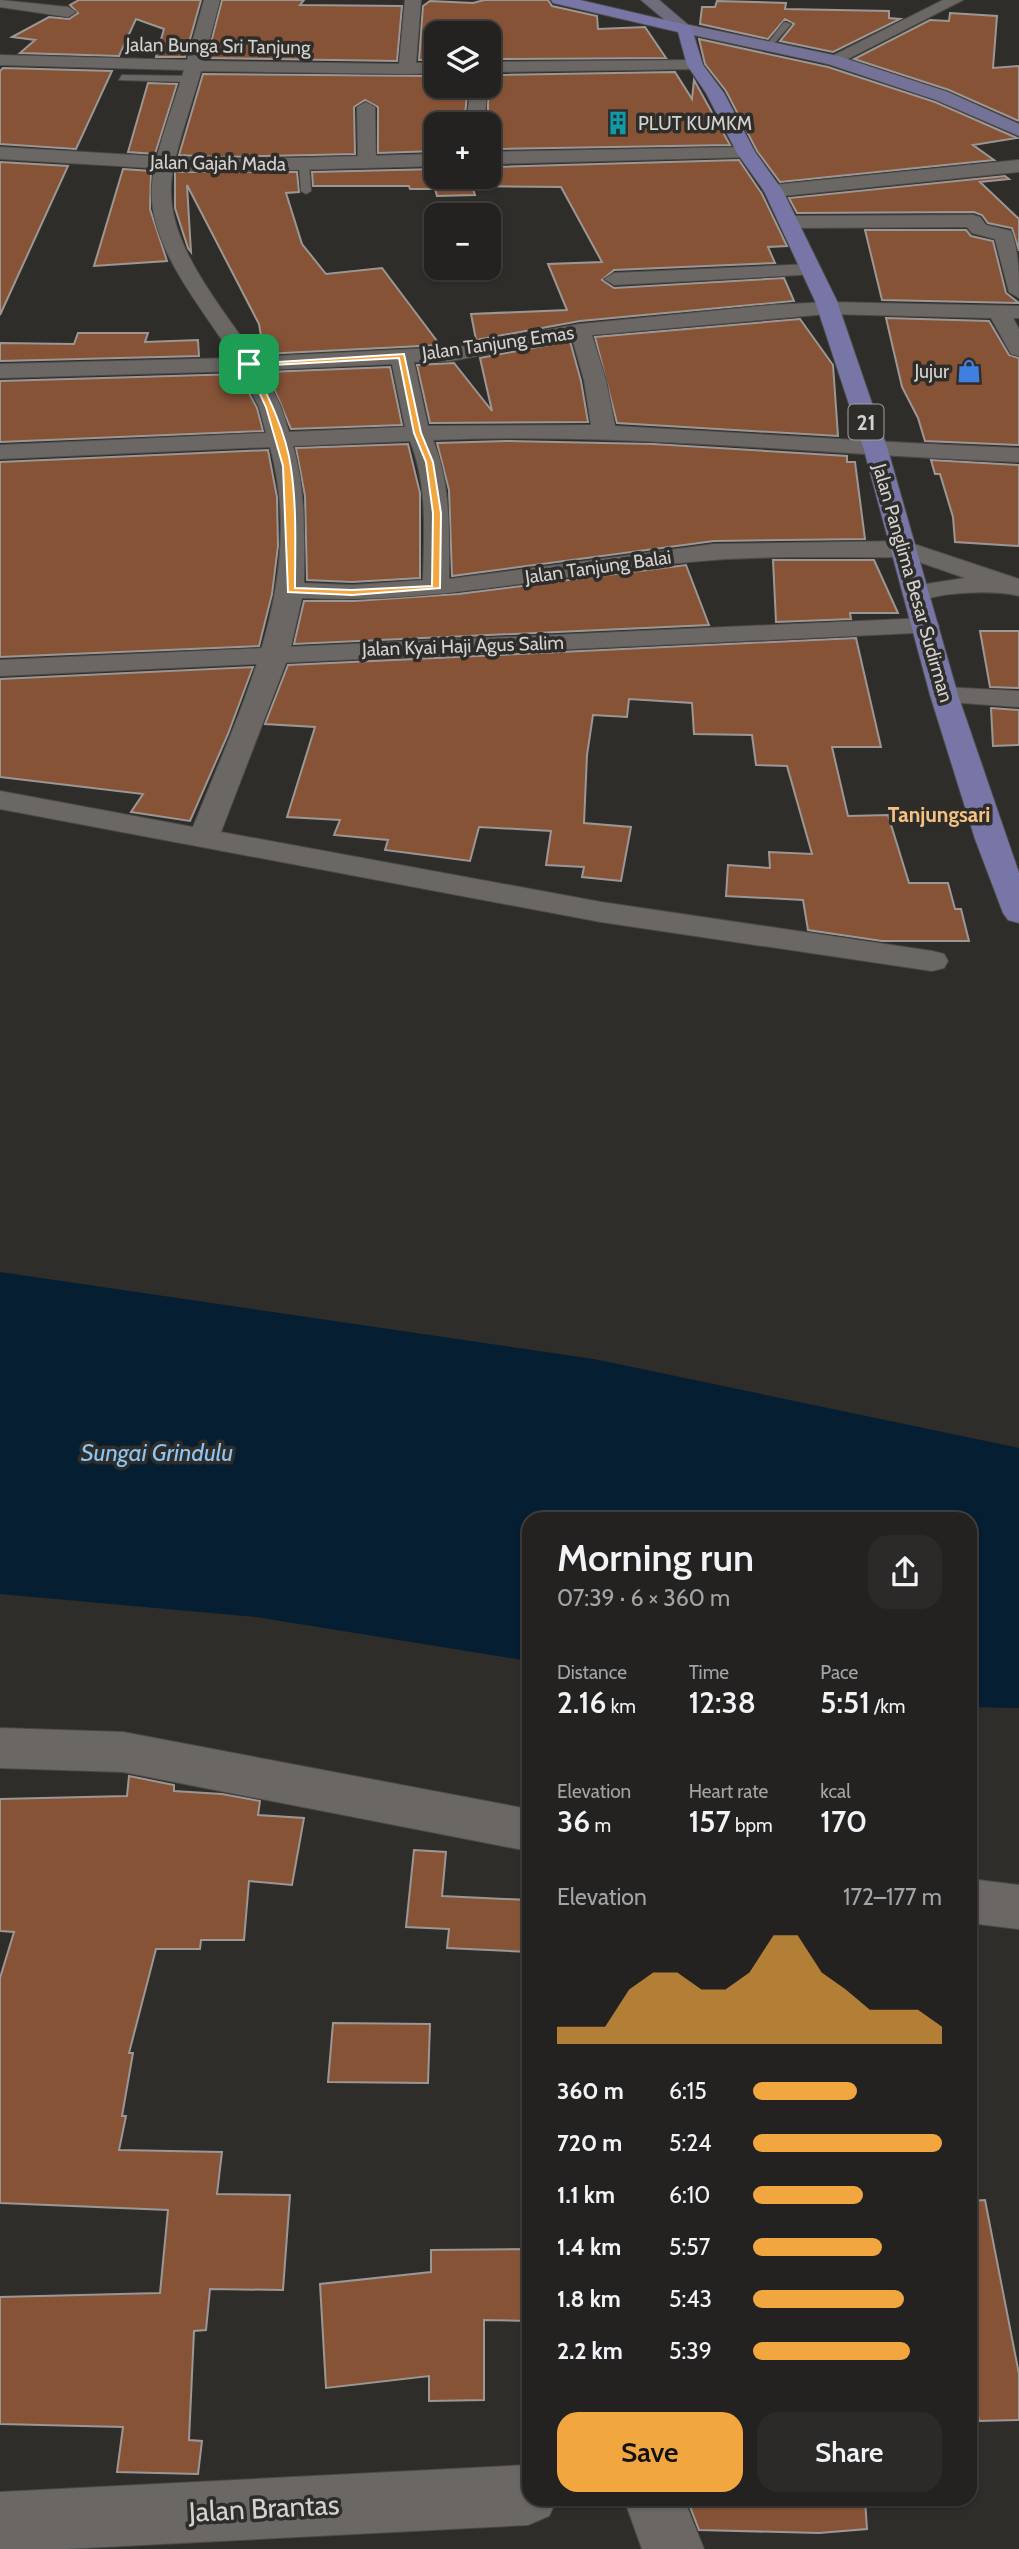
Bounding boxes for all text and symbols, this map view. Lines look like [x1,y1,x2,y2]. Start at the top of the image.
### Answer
map controls [424,21,501,280]
button: layers [424,21,501,98]
street label: Jalan Bunga Sri Tanjung [124,33,311,59]
building icon: PLUT KUMKM [604,109,632,137]
button: + [424,112,501,189]
place label: PLUT KUMKM [638,112,752,135]
street label: Jalan Gajah Mada [149,150,286,176]
button: − [424,203,501,280]
street label: Jalan Tanjung Emas [419,321,576,365]
pin [219,334,279,394]
icon: arrive [230,345,268,383]
shop icon: Jujur [955,357,983,385]
place label: Jujur [913,360,949,383]
road number: 21 [848,404,884,440]
street label: Jalan Panglima Besar Sudirman [868,460,958,705]
street label: Jalan Tanjung Balai [522,545,673,589]
street label: Jalan Kyai Haji Agus Salim [361,631,564,661]
district label: Tanjungsari [888,802,990,827]
water label: Sungai Grindulu [81,1438,233,1467]
text: Morning run [557,1534,754,1581]
button: share [868,1535,942,1609]
text: 07:39 · 6 × 360 m [557,1584,730,1612]
text: Distance [557,1661,627,1684]
text: Time [689,1661,729,1684]
text: Pace [820,1661,858,1684]
text: 2.16 [557,1684,606,1721]
text: 12:38 [689,1684,756,1721]
text: 5:51 [820,1684,870,1721]
text: km [606,1695,636,1718]
text: /km [870,1695,905,1718]
text: Elevation [557,1780,631,1803]
text: Heart rate [689,1780,768,1803]
text: kcal [820,1780,851,1803]
text: 36 [557,1803,590,1840]
text: 157 [689,1803,731,1840]
text: 170 [820,1803,867,1840]
text: m [590,1814,611,1837]
text: bpm [731,1814,773,1837]
text: Elevation [557,1883,647,1911]
text: 172–177 m [843,1883,942,1911]
text: 360 m [557,2077,624,2105]
text: 6:15 [669,2077,707,2105]
text: 720 m [557,2129,622,2157]
text: 5:24 [669,2129,712,2157]
text: 1.1 km [557,2181,615,2209]
text: 6:10 [669,2181,710,2209]
text: 1.4 km [557,2233,621,2261]
text: 5:57 [669,2233,710,2261]
text: 1.8 km [557,2285,621,2313]
text: 5:43 [669,2285,712,2313]
text: 2.2 km [557,2337,623,2365]
text: 5:39 [669,2337,712,2365]
button: Save [557,2412,743,2492]
button: Share [757,2412,942,2492]
street label: Jalan Brantas [187,2487,340,2529]

